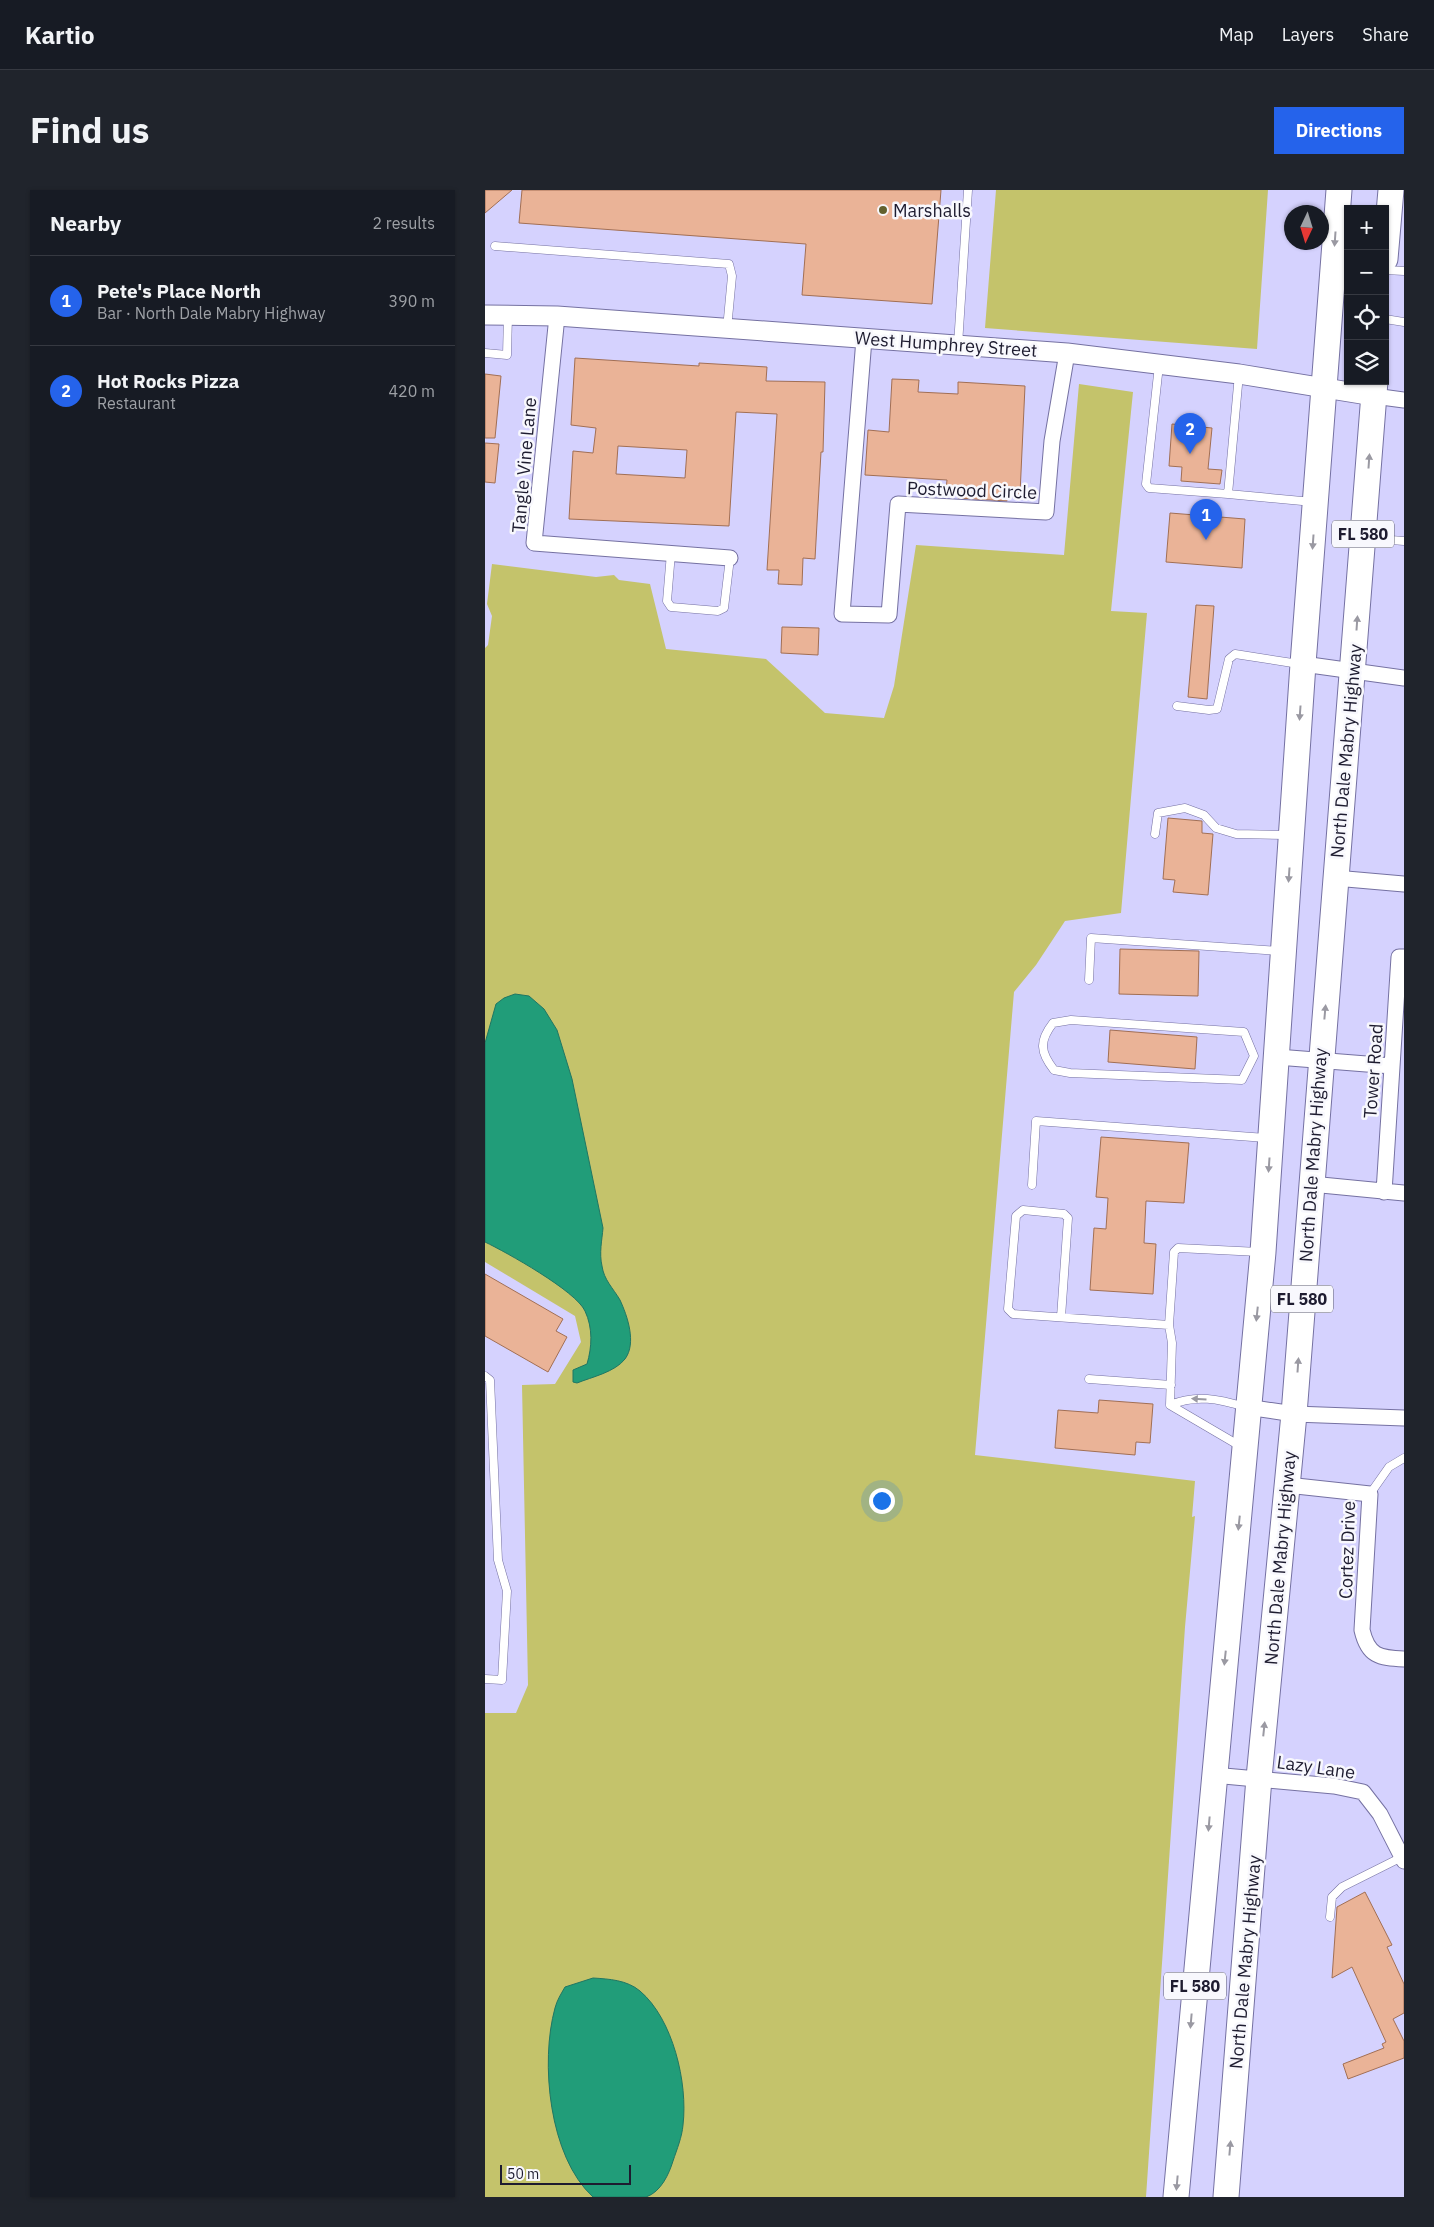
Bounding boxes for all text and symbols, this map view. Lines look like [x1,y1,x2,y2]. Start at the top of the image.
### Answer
text: Kartio [25,19,95,51]
text: Map [1219,23,1254,46]
text: Layers [1282,23,1334,46]
text: Share [1362,23,1409,46]
text: Find us [30,107,149,153]
button: Directions [1274,107,1404,154]
place label: Marshalls [893,199,971,222]
marker: Marshalls [877,204,889,216]
north arrow [1284,205,1329,250]
map controls [1344,205,1389,385]
button: + [1344,205,1389,250]
text: Nearby [50,209,121,237]
text: 2 results [372,213,435,233]
one-way arrow [1331,231,1339,247]
button: − [1344,250,1389,295]
text: Pete's Place North [97,279,261,303]
text: 1 [61,291,71,311]
text: 390 m [388,291,435,311]
button: locate [1344,295,1389,340]
text: Bar · North Dale Mabry Highway [97,303,325,323]
street label: West Humphrey Street [854,326,1038,362]
button: layers [1344,340,1389,385]
text: Hot Rocks Pizza [97,369,239,393]
text: 2 [61,381,71,401]
text: 420 m [388,381,435,401]
text: Restaurant [97,393,176,413]
street label: Tangle Vine Lane [507,396,541,534]
pin: 2 [1174,413,1206,454]
one-way arrow [1365,452,1373,468]
street label: Postwood Circle [907,476,1038,504]
pin: 1 [1190,499,1222,540]
road number: FL 580 [1332,520,1394,548]
one-way arrow [1308,535,1316,551]
one-way arrow [1353,614,1361,630]
street label: North Dale Mabry Highway [1325,643,1367,859]
one-way arrow [1295,705,1303,721]
one-way arrow [1285,867,1293,883]
one-way arrow [1321,1004,1329,1020]
street label: Tower Road [1358,1023,1388,1119]
street label: North Dale Mabry Highway [1294,1047,1332,1263]
one-way arrow [1265,1158,1273,1174]
road number: FL 580 [1271,1286,1333,1312]
one-way arrow [1252,1306,1260,1322]
one-way arrow [1294,1357,1302,1373]
one-way arrow [1191,1395,1207,1403]
street label: North Dale Mabry Highway [1259,1450,1301,1666]
your location [869,1488,895,1514]
street label: Cortez Drive [1334,1500,1360,1600]
one-way arrow [1235,1515,1243,1531]
one-way arrow [1221,1650,1229,1666]
one-way arrow [1260,1721,1268,1737]
street label: Lazy Lane [1275,1750,1357,1784]
one-way arrow [1205,1816,1213,1832]
street label: North Dale Mabry Highway [1224,1854,1266,2070]
road number: FL 580 [1164,1972,1226,2000]
one-way arrow [1187,2013,1195,2029]
one-way arrow [1226,2140,1234,2156]
scale bar [500,2162,631,2185]
text: 50 m [507,2165,539,2183]
one-way arrow [1173,2175,1181,2191]

